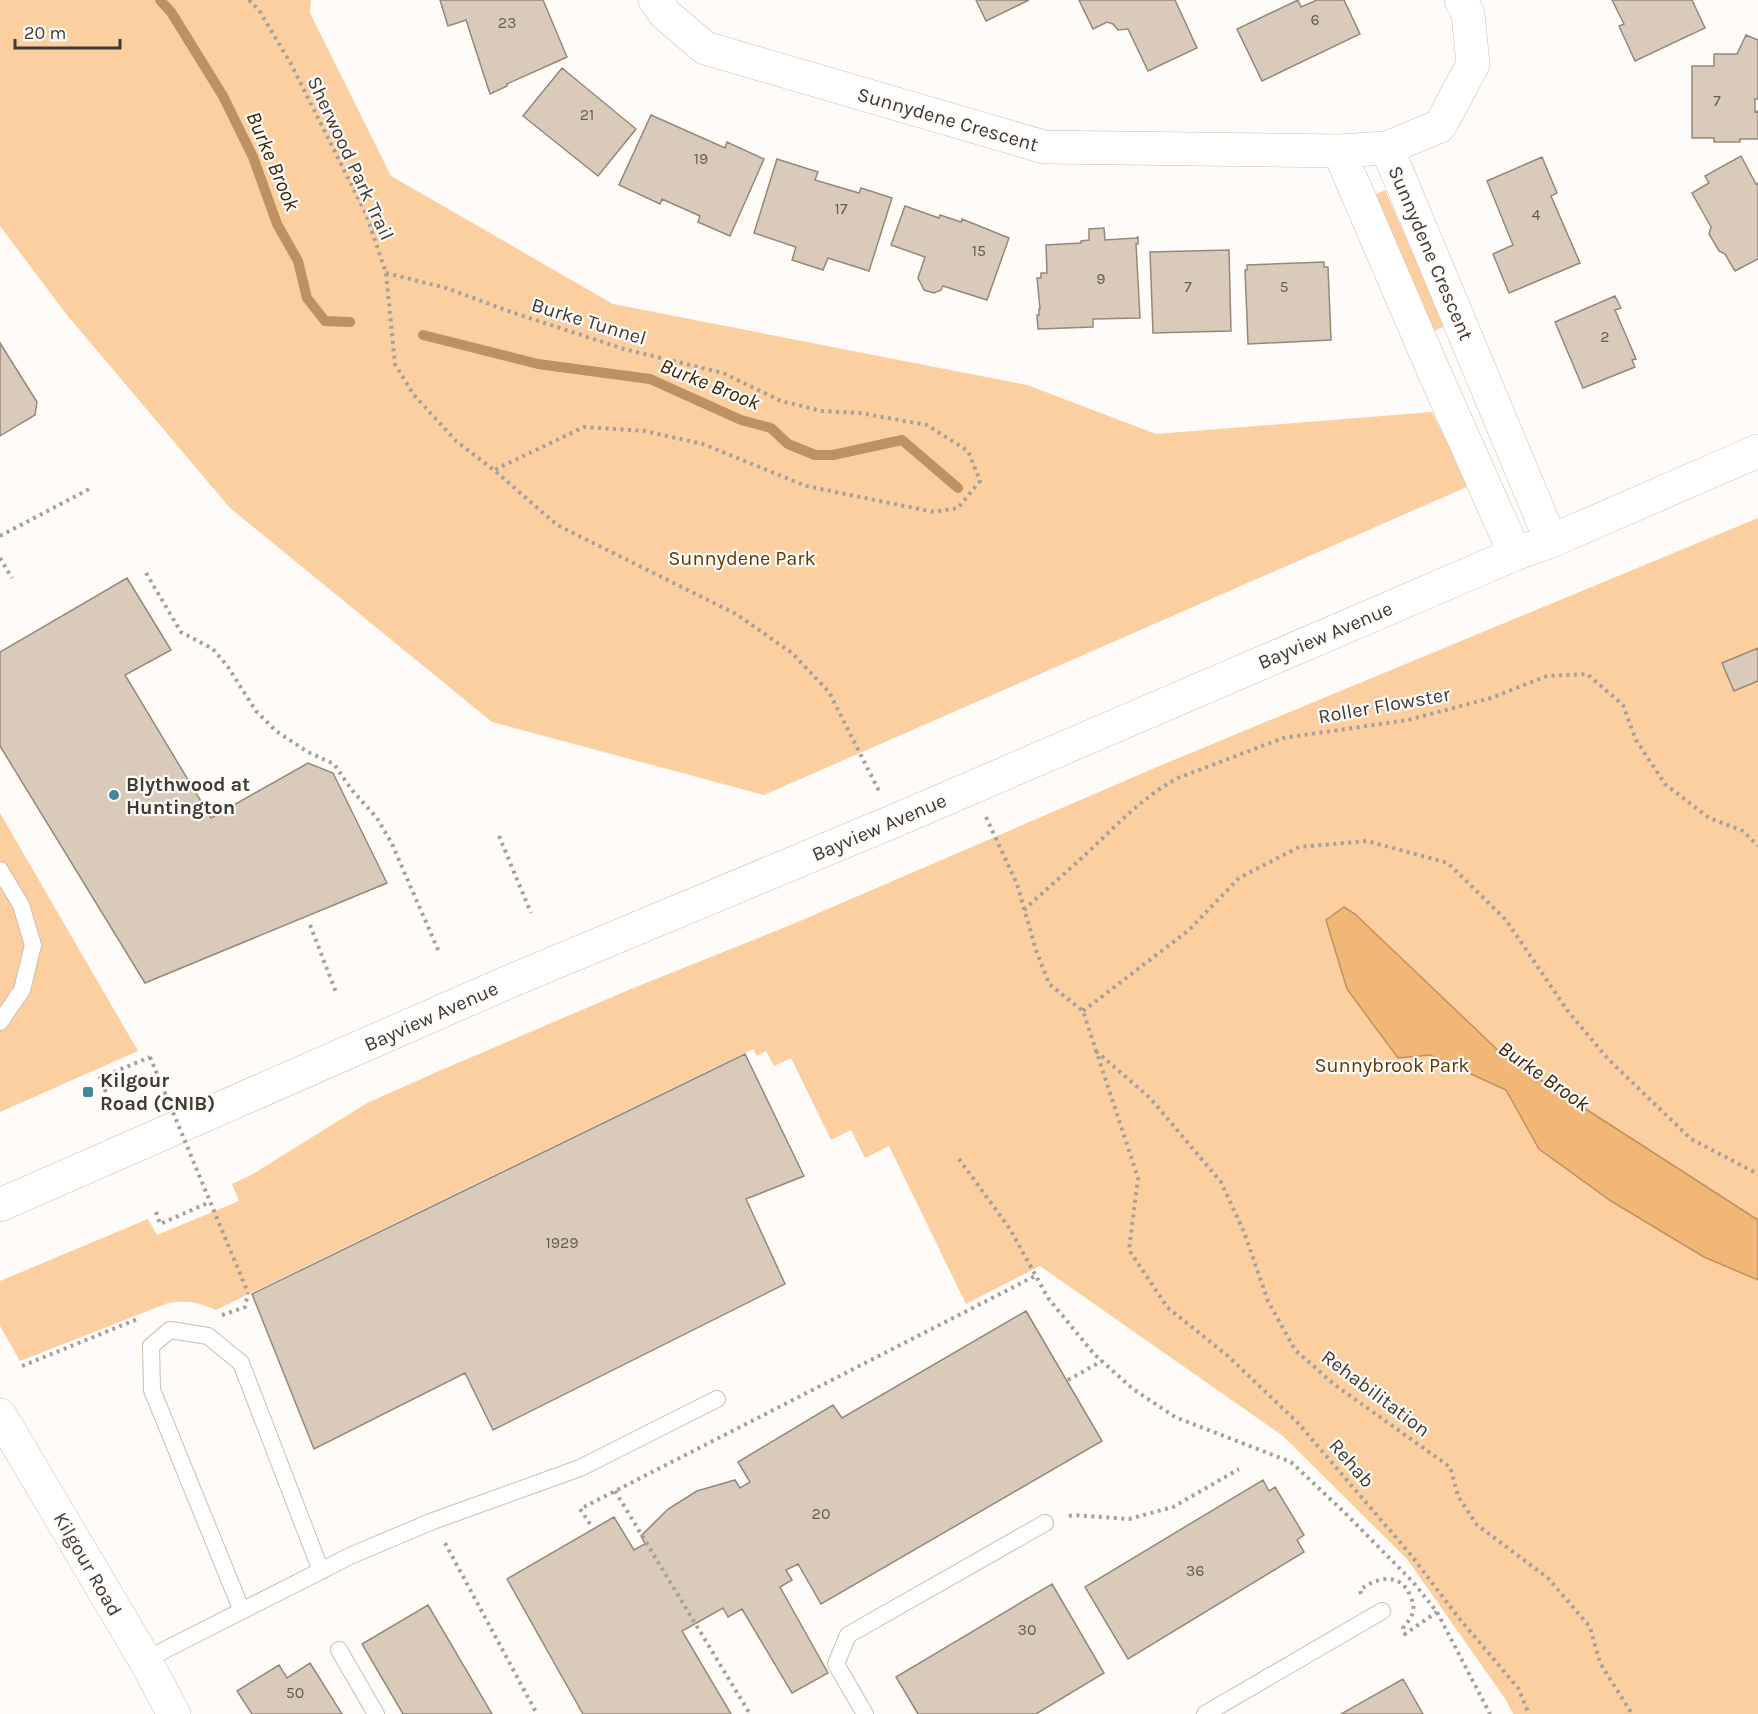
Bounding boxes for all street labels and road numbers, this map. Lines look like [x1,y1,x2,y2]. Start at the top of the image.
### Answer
street label: Sherwood Park Trail [302,73,399,244]
street label: Sunnydene Crescent [855,83,1042,156]
street label: Sunnydene Crescent [1383,162,1478,344]
street label: Burke Tunnel [529,293,649,350]
street label: Bayview Avenue [1254,597,1396,674]
street label: Roller Flowster [1316,682,1453,728]
street label: Bayview Avenue [808,789,950,866]
street label: Bayview Avenue [361,977,502,1056]
street label: Rehabilitation [1317,1345,1435,1442]
street label: Rehab [1324,1434,1379,1493]
street label: Kilgour Road [49,1508,127,1620]

